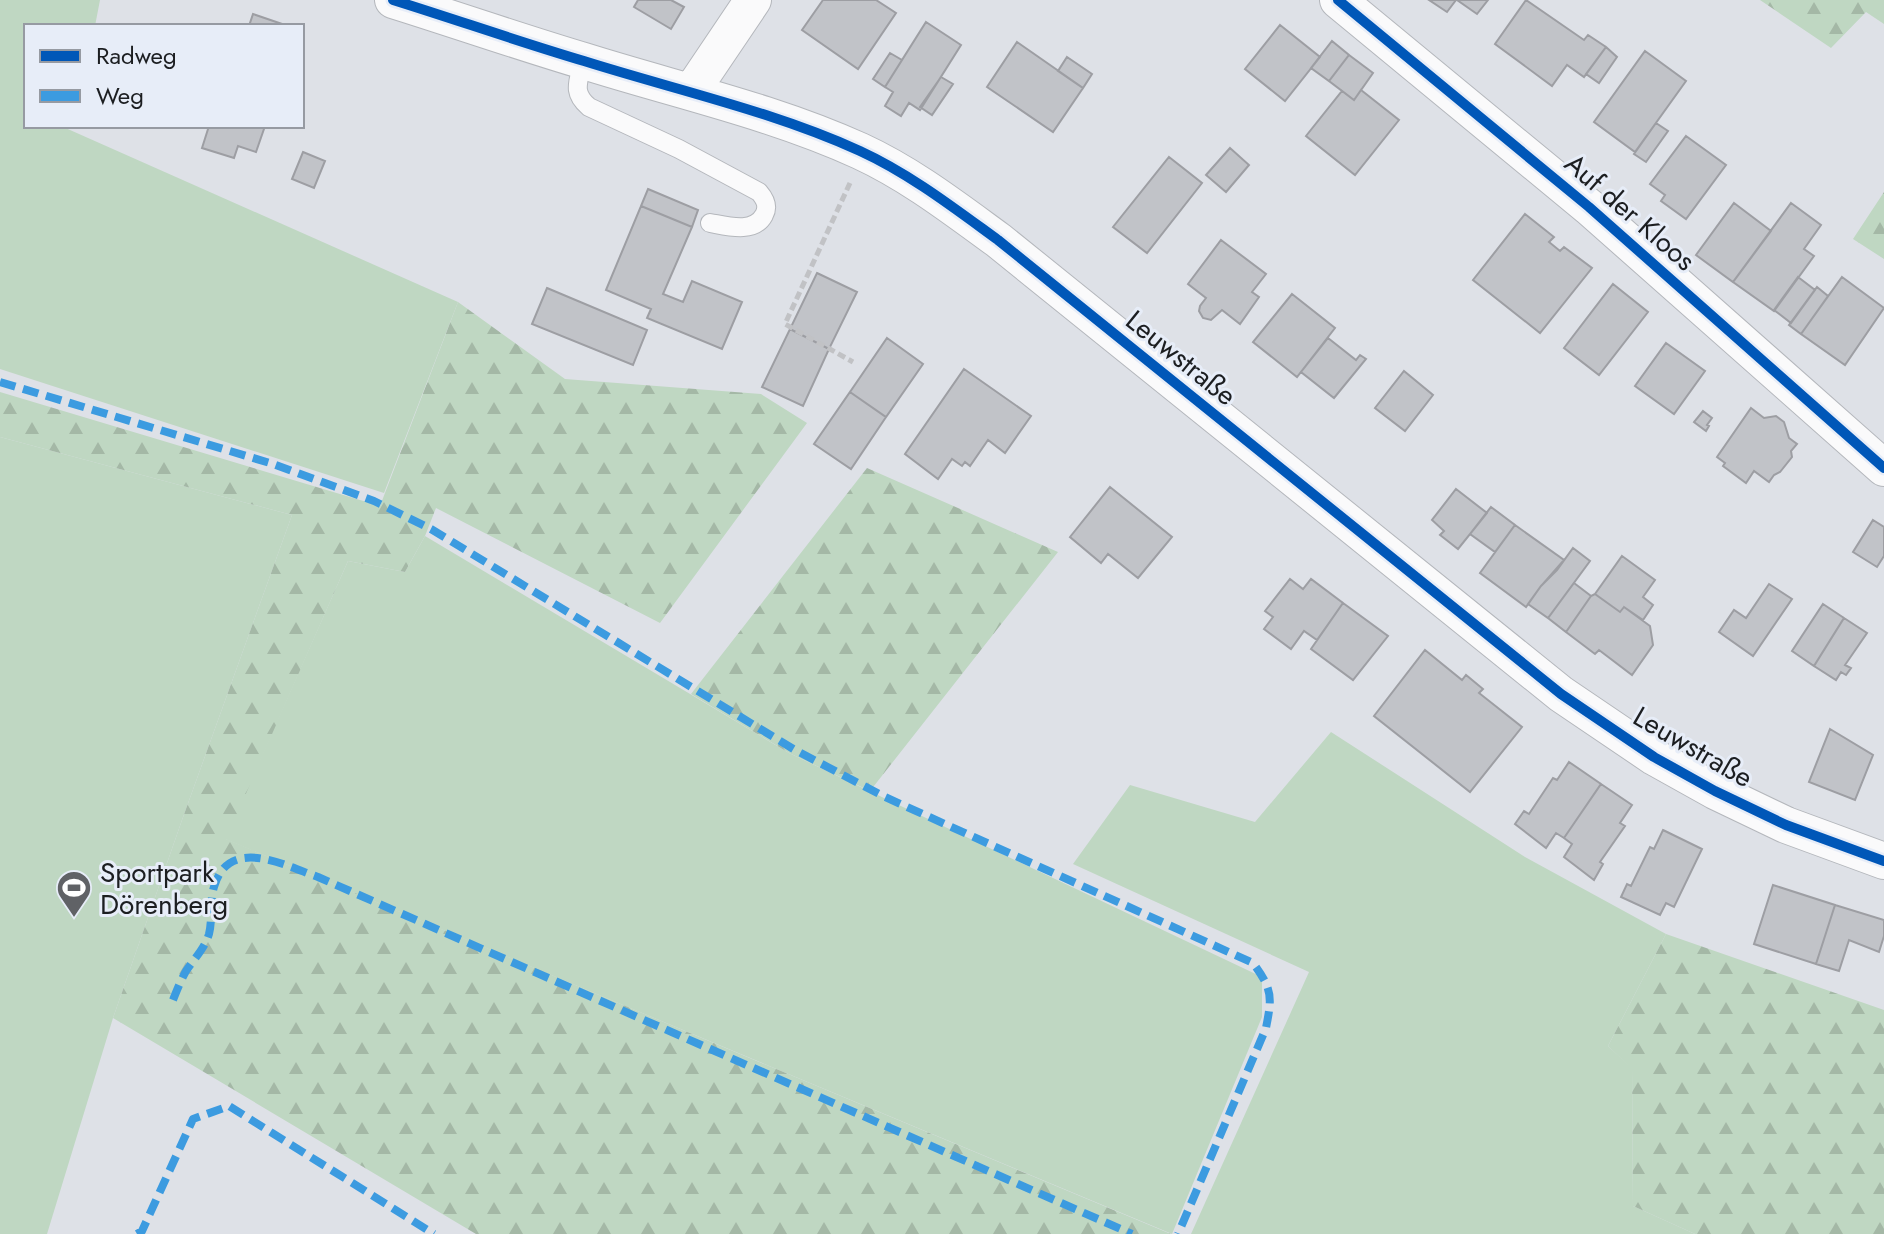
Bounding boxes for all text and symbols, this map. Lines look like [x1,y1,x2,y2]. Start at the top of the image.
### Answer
legend [24,24,304,128]
text: Radweg [96,38,177,73]
text: Weg [96,78,144,113]
street label: Auf der Kloos [1556,144,1704,280]
street label: Leuwstraße [1117,301,1245,415]
street label: Leuwstraße [1626,696,1760,798]
place label: Sportpark Dörenberg [100,852,228,925]
sports icon: Sportpark Dörenberg [55,869,93,919]

